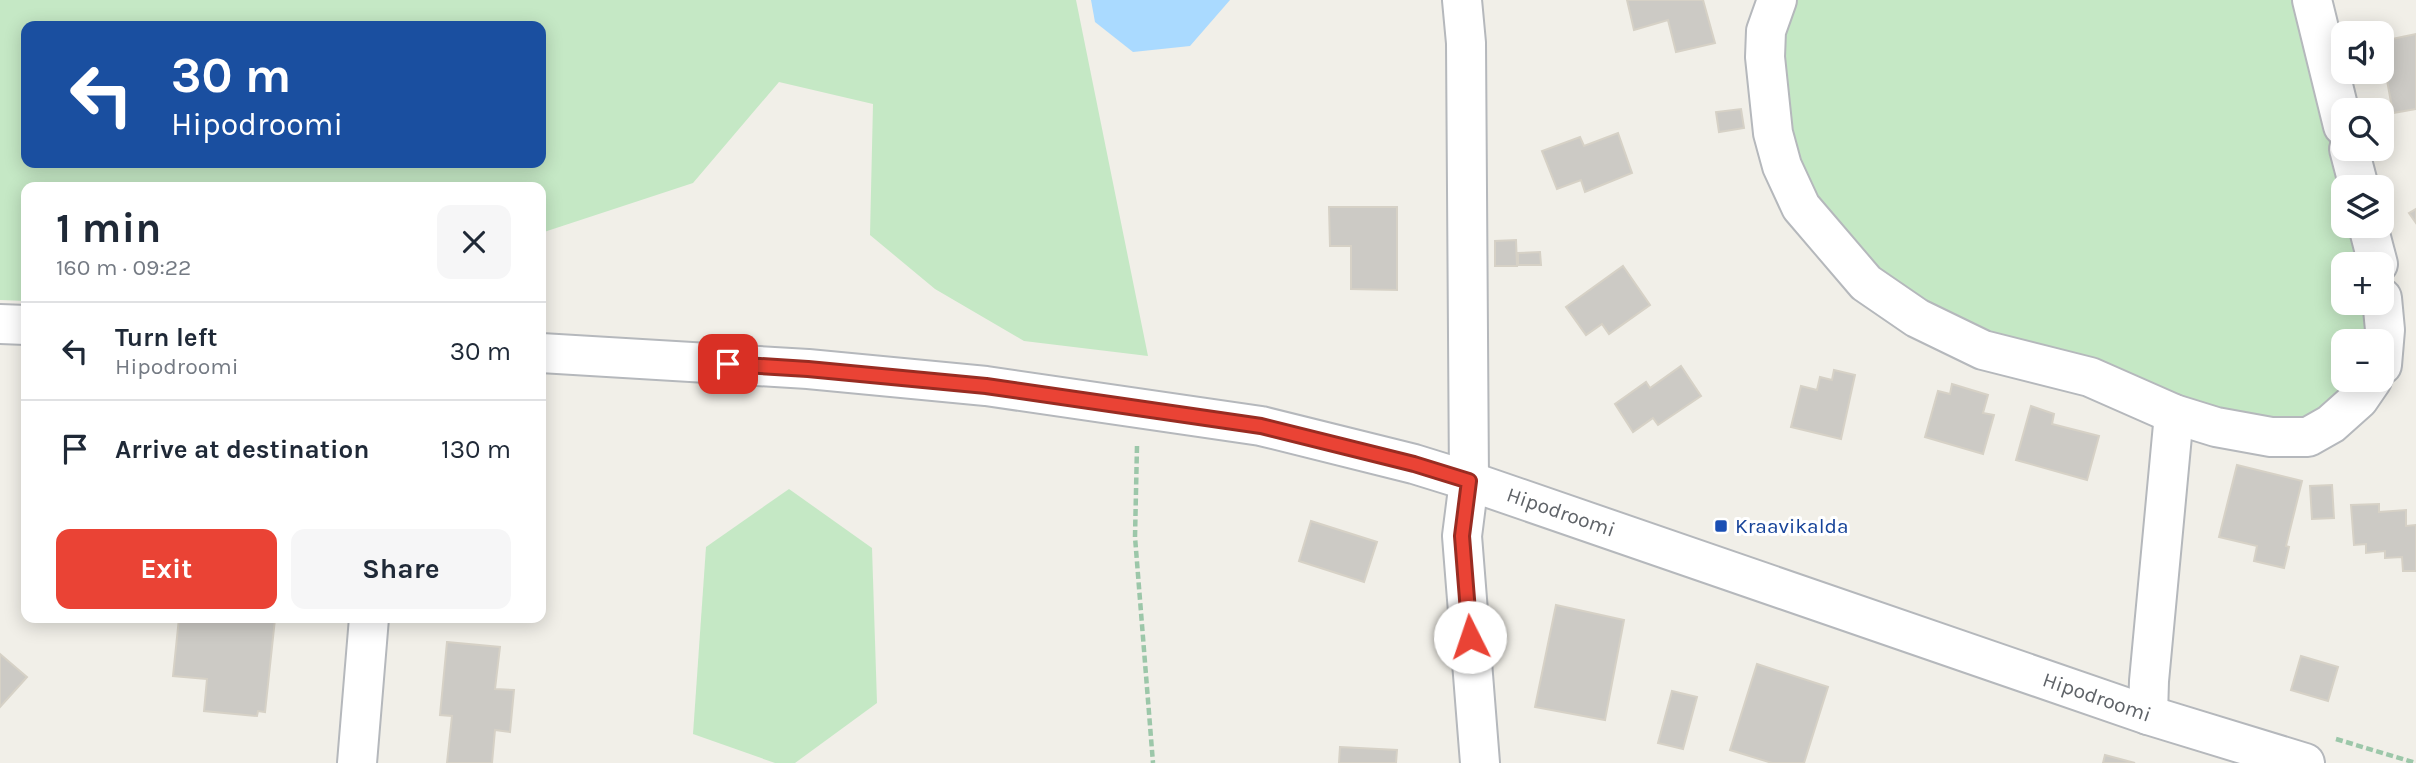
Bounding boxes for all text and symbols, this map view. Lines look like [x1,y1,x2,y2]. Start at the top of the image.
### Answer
map controls [2331,21,2394,392]
button: sound [2331,21,2394,84]
text: 30 m [171,47,291,104]
icon: left [56,49,147,140]
button: search [2331,98,2394,161]
text: Hipodroomi [171,106,343,143]
button: layers [2331,175,2394,238]
text: 1 min [56,203,161,253]
button: close [437,205,511,279]
button: + [2331,252,2394,315]
text: 160 m · 09:22 [56,254,191,281]
text: Turn left [115,322,217,353]
button: − [2331,329,2394,392]
icon: left [56,332,94,370]
pin [698,334,758,394]
text: 30 m [450,336,511,367]
icon: arrive [709,345,747,383]
text: Hipodroomi [115,353,239,380]
icon: arrive [56,430,94,468]
text: Arrive at destination [115,434,369,465]
text: 130 m [441,434,511,465]
street label: Hipodroomi [1504,482,1618,542]
place label: Kraavikalda [1735,514,1849,538]
marker: Kraavikalda [1713,518,1729,534]
button: Exit [56,529,277,609]
button: Share [291,529,511,609]
position arrow [1433,600,1507,674]
street label: Hipodroomi [2040,667,2154,727]

